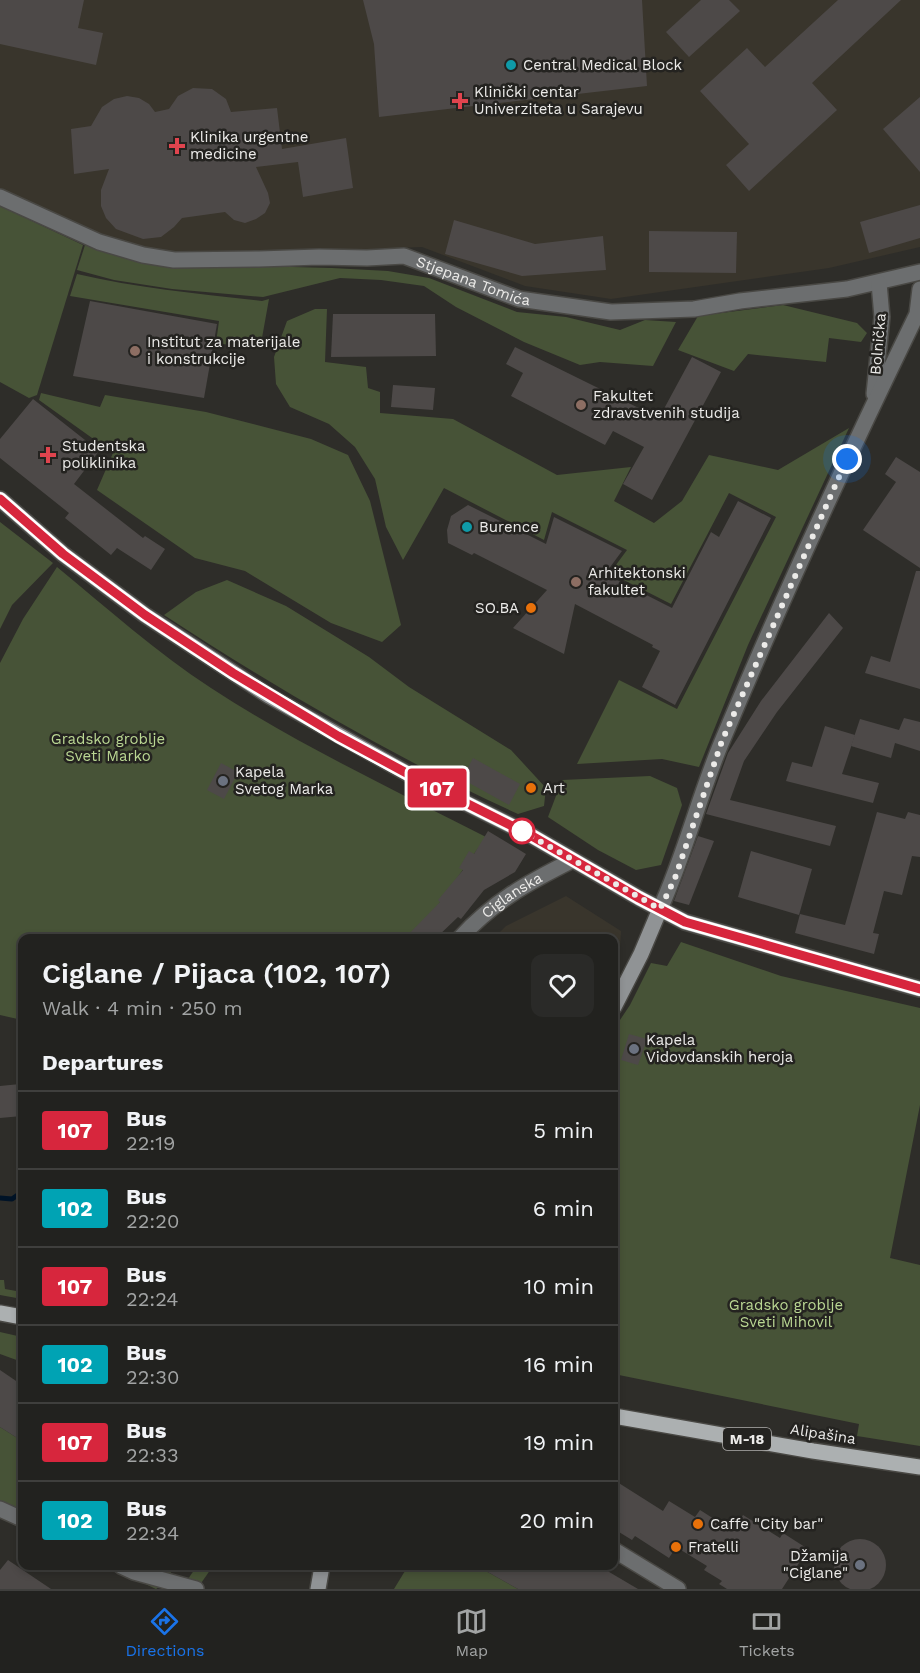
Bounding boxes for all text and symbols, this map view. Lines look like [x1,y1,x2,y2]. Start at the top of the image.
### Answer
place label: Central Medical Block [523,56,683,74]
marker: Central Medical Block [504,58,518,72]
place label: Klinički centar Univerziteta u Sarajevu [474,83,643,118]
marker: Klinički centar Univerziteta u Sarajevu [451,92,469,110]
place label: Klinika urgentne medicine [190,128,308,163]
marker: Klinika urgentne medicine [168,137,186,155]
street label: Stjepana Tomića [414,252,532,310]
street label: Bolnička [866,312,890,376]
place label: Institut za materijale i konstrukcije [147,333,300,368]
marker: Institut za materijale i konstrukcije [128,344,142,358]
place label: Fakultet zdravstvenih studija [593,387,740,422]
marker: Fakultet zdravstvenih studija [574,398,588,412]
place label: Studentska poliklinika [62,437,146,472]
your location [832,444,862,474]
marker: Studentska poliklinika [39,446,57,464]
place label: Burence [479,518,539,536]
marker: Burence [460,520,474,534]
place label: Arhitektonski fakultet [588,564,686,599]
marker: Arhitektonski fakultet [569,575,583,589]
place label: SO.BA [475,599,519,617]
marker: SO.BA [524,601,538,615]
park label: Gradsko groblje Sveti Marko [51,730,165,765]
place label: Kapela Svetog Marka [235,763,334,798]
line badge: 107 [402,768,472,808]
marker: Kapela Svetog Marka [216,774,230,788]
text: 107 [420,776,454,801]
place label: Art [543,779,566,797]
marker: Art [524,781,538,795]
unlabelled marker [509,818,535,844]
street label: Ciglanska [478,868,546,922]
button: heart [531,954,594,1017]
text: Ciglane / Pijaca (102, 107) [42,957,391,990]
text: Walk · 4 min · 250 m [42,996,243,1020]
place label: Kapela Vidovdanskih heroja [646,1031,794,1066]
marker: Kapela Vidovdanskih heroja [627,1042,641,1056]
text: Departures [42,1050,163,1075]
text: Bus [126,1106,166,1131]
text: 107 [58,1118,92,1143]
text: 5 min [533,1118,594,1143]
text: 22:19 [126,1131,175,1155]
text: Bus [126,1184,166,1209]
text: 102 [57,1196,93,1221]
text: 6 min [533,1196,594,1221]
text: 22:20 [126,1209,179,1233]
text: Bus [126,1262,166,1287]
text: 107 [58,1274,92,1299]
text: 10 min [524,1274,594,1299]
text: 22:24 [126,1287,179,1311]
park label: Gradsko groblje Sveti Mihovil [729,1296,843,1331]
text: Bus [126,1340,166,1365]
text: 102 [57,1352,93,1377]
text: 16 min [524,1352,594,1377]
text: 22:30 [126,1365,179,1389]
text: Bus [126,1418,166,1443]
street label: Alipašina [789,1420,858,1448]
road number: M-18 [723,1428,771,1450]
text: 107 [58,1430,92,1455]
text: 19 min [524,1430,594,1455]
text: 22:33 [126,1443,179,1467]
text: Bus [126,1496,166,1521]
text: 102 [57,1508,93,1533]
text: 20 min [520,1508,594,1533]
place label: Caffe "City bar" [710,1515,823,1533]
marker: Caffe "City bar" [691,1517,705,1531]
text: 22:34 [126,1521,179,1545]
place label: Fratelli [688,1538,739,1556]
marker: Fratelli [669,1540,683,1554]
place label: Džamija "Ciglane" [783,1547,849,1582]
marker: Džamija "Ciglane" [853,1558,867,1572]
tab: Directions [125,1605,204,1660]
tab: Map [455,1605,488,1660]
tab: Tickets [739,1605,795,1660]

